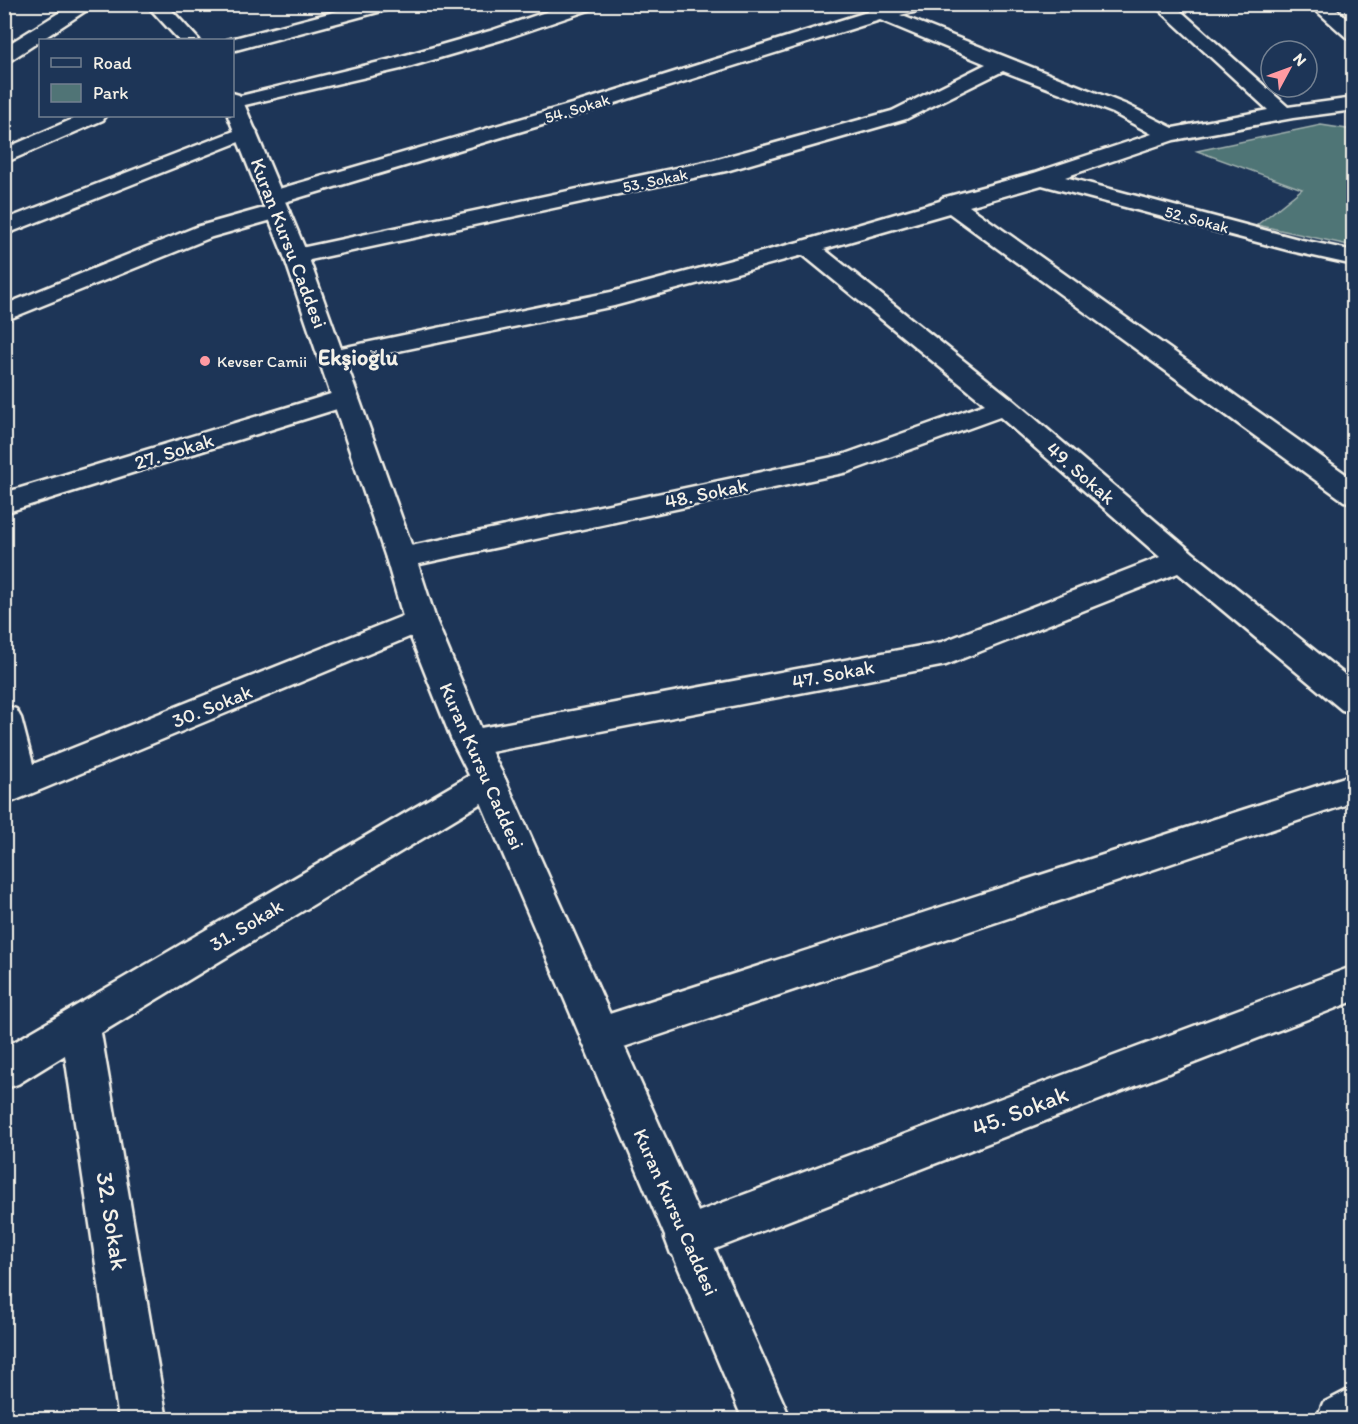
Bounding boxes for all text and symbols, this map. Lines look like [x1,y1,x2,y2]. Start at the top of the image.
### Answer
legend [39,39,234,117]
north arrow [1259,39,1319,99]
text: N [1289,49,1311,70]
text: Road [93,52,132,74]
text: Park [93,82,128,104]
street label: 54. Sokak [542,90,612,127]
street label: Kuran Kursu Caddesi [245,154,333,332]
street label: 53. Sokak [621,164,689,197]
street label: 52. Sokak [1163,202,1231,237]
district label: Ekşioğlu [318,344,399,371]
place label: Kevser Camii [217,352,307,371]
marker: Kevser Camii [198,354,212,368]
street label: 27. Sokak [131,428,217,474]
street label: 49. Sokak [1042,436,1120,510]
street label: 48. Sokak [662,473,750,513]
street label: 47. Sokak [790,654,876,694]
street label: 30. Sokak [168,679,256,733]
street label: Kuran Kursu Caddesi [434,679,530,853]
street label: 31. Sokak [205,894,287,956]
street label: 45. Sokak [968,1079,1072,1142]
street label: Kuran Kursu Caddesi [628,1125,724,1299]
street label: 32. Sokak [90,1170,135,1272]

